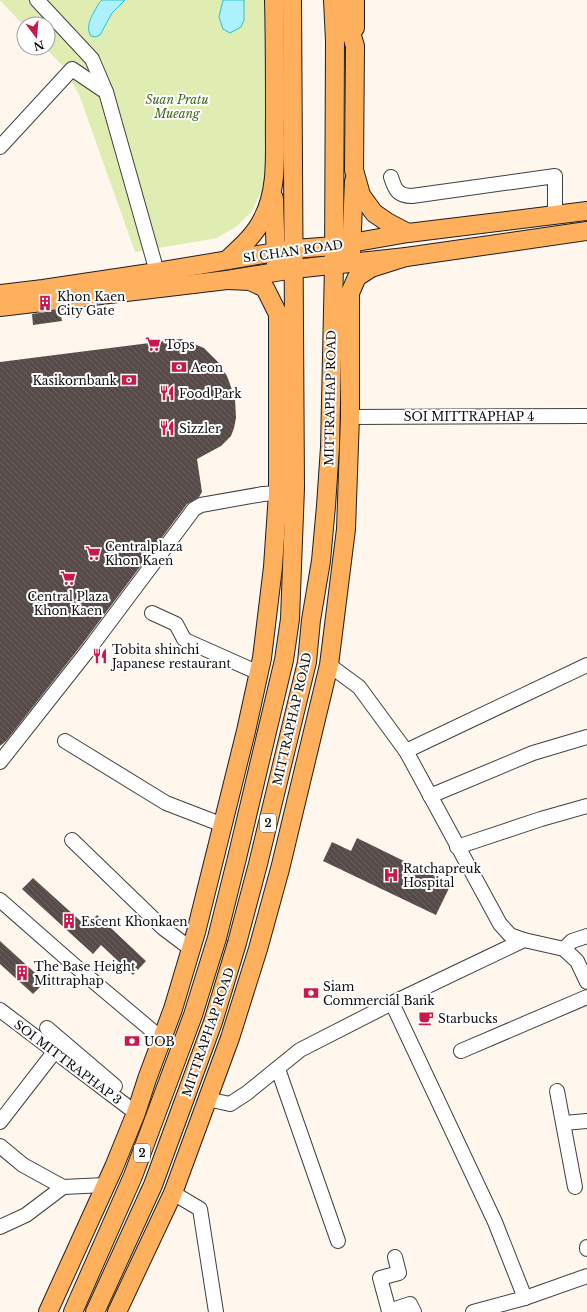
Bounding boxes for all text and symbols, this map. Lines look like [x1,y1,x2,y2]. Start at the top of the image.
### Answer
north arrow [16,16,56,56]
text: N [31,37,46,54]
park label: Suan Pratu Mueang [145,92,209,121]
street label: SI CHAN ROAD [242,237,344,265]
place label: Khon Kaen City Gate [57,289,125,318]
building icon: Khon Kaen City Gate [36,294,54,312]
street label: MITTRAPHAP ROAD [321,330,339,466]
supermarket icon: Tops [144,335,162,353]
place label: Tops [165,337,195,352]
bank icon: Aeon [170,358,188,376]
place label: Aeon [190,360,223,375]
bank icon: Kasikornbank [120,371,138,389]
place label: Kasikornbank [33,373,118,388]
restaurant icon: Food Park [158,384,176,402]
place label: Food Park [179,386,242,401]
street label: SOI MITTRAPHAP 4 [404,409,534,424]
restaurant icon: Sizzler [158,419,176,437]
place label: Sizzler [179,421,221,436]
place label: Centralplaza Khon Kaen [105,539,183,568]
supermarket icon: Centralplaza Khon Kaen [84,544,102,562]
supermarket icon: Central Plaza Khon Kaen [59,569,77,587]
place label: Central Plaza Khon Kaen [27,589,109,618]
place label: Tobita shinchi Japanese restaurant [110,642,231,671]
restaurant icon: Tobita shinchi Japanese restaurant [91,647,109,665]
street label: MITTRAPHAP ROAD [269,651,315,787]
road number: 2 [260,814,276,832]
place label: Ratchapreuk Hospital [403,861,482,890]
hospital icon: Ratchapreuk Hospital [382,866,400,884]
building icon: Escent Khonkaen [60,912,78,930]
place label: Escent Khonkaen [81,914,188,929]
place label: The Base Height Mittraphap [34,959,136,988]
building icon: The Base Height Mittraphap [13,964,31,982]
street label: MITTRAPHAP ROAD [179,965,237,1099]
place label: Siam Commercial Bank [323,979,435,1008]
bank icon: Siam Commercial Bank [302,984,320,1002]
cafe icon: Starbucks [417,1009,435,1027]
place label: Starbucks [438,1011,498,1026]
street label: SOI MITTRAPHAP 3 [11,1017,125,1107]
bank icon: UOB [123,1032,141,1050]
place label: UOB [144,1034,175,1049]
road number: 2 [134,1144,150,1162]

